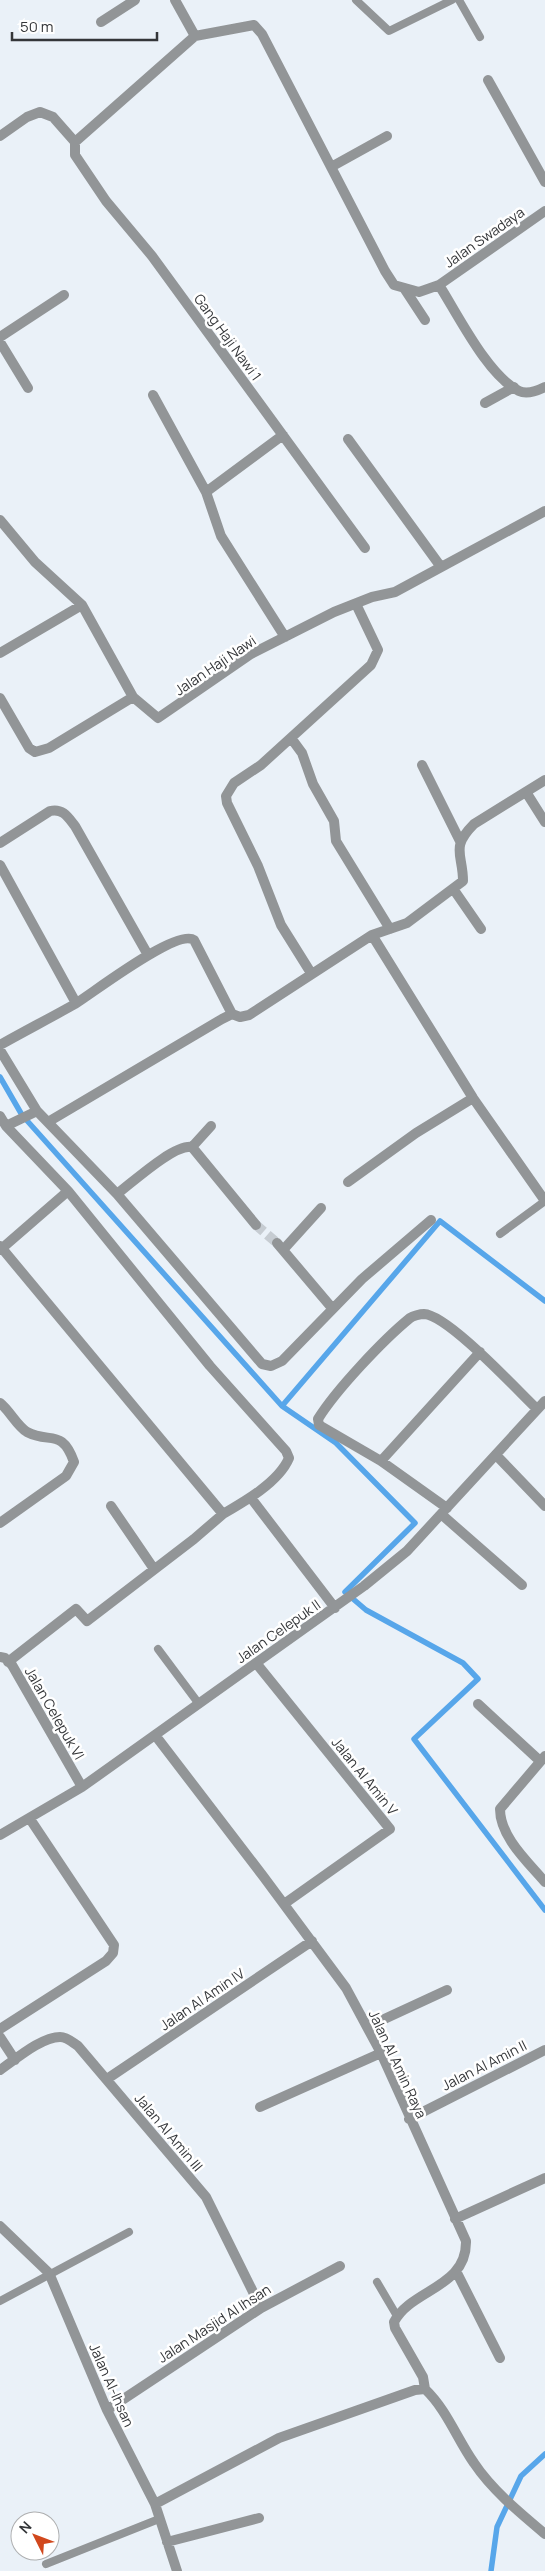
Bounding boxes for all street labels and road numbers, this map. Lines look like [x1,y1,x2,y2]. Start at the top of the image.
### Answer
street label: Jalan Swadaya [440,202,528,272]
street label: Gang Haji Nawi 1 [190,290,266,384]
street label: Jalan Haji Nawi [171,631,259,699]
street label: Jalan Celepuk II [232,1595,324,1667]
street label: Jalan Celepuk VI [21,1663,89,1763]
street label: Jalan Al Amin V [328,1733,403,1819]
street label: Jalan Al Amin IV [156,1963,248,2034]
street label: Jalan Al Amin Raya [365,2007,431,2121]
street label: Jalan Al Amin II [438,2035,530,2095]
street label: Jalan Al Amin III [131,2089,207,2175]
street label: Jalan Masjid Al Ihsan [154,2279,274,2367]
street label: Jalan Al-Ihsan [85,2340,139,2430]

